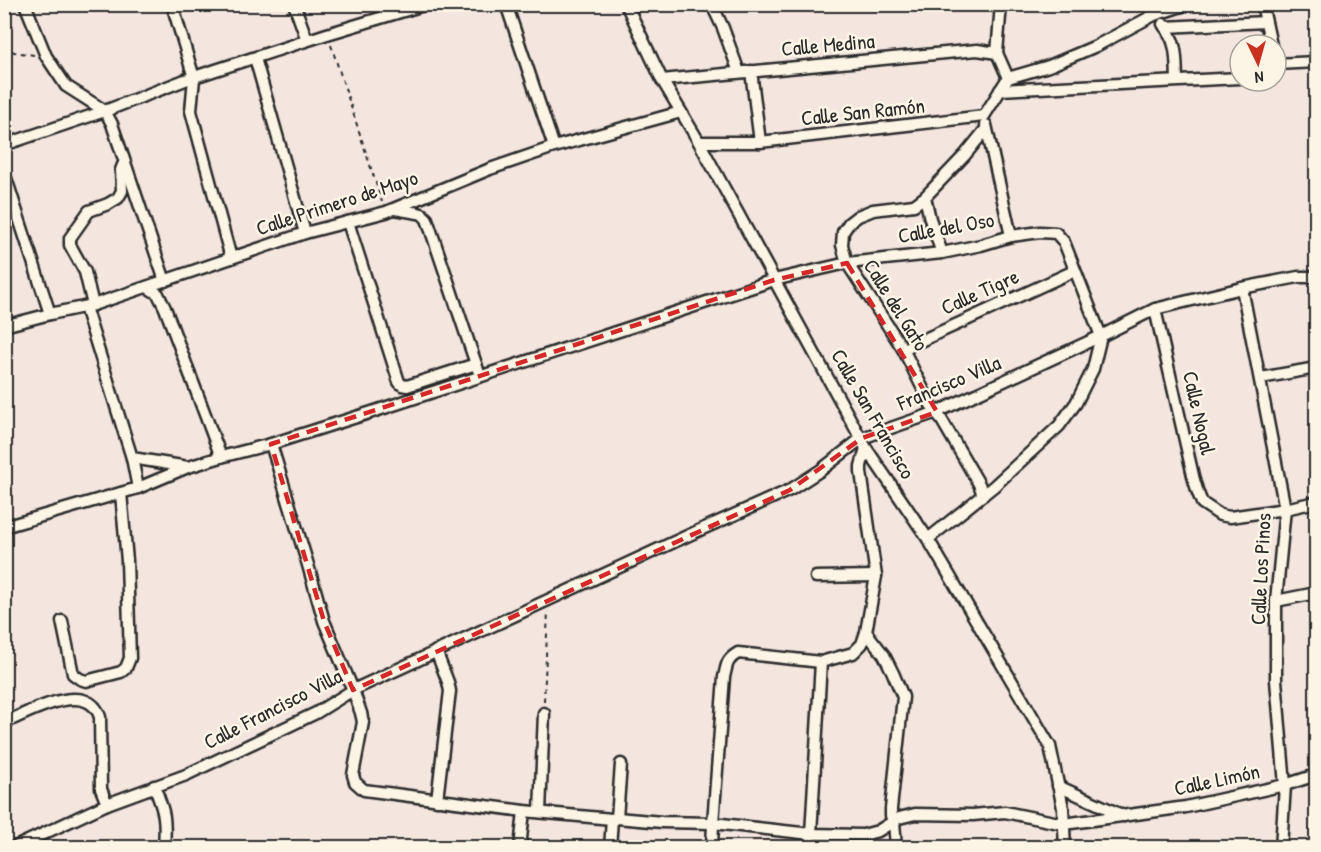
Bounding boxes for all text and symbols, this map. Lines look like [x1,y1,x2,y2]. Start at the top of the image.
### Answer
street label: Calle Medina [780,26,876,63]
north arrow [1228,33,1288,93]
text: N [1254,67,1265,89]
street label: Calle San Ramón [800,91,926,132]
street label: Calle Primero de Mayo [252,163,421,242]
street label: Calle del Oso [896,205,996,250]
street label: Calle del Gato [857,253,936,356]
street label: Calle Tigre [936,262,1023,322]
street label: Calle San Francisco [825,344,922,484]
street label: Francisco Villa [892,348,1005,418]
street label: Calle Nogal [1176,368,1223,458]
street label: Calle Los Pinos [1243,512,1278,626]
street label: Calle Francisco Villa [199,661,347,756]
street label: Calle Limón [1171,756,1262,803]

